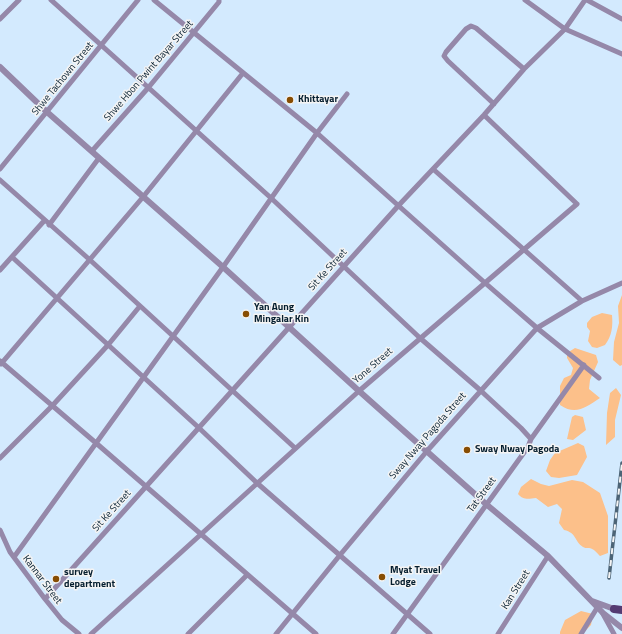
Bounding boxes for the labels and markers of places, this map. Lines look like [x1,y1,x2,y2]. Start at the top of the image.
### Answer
place label: Khittayar [298,94,338,106]
marker: Khittayar [285,95,295,105]
place label: Yan Aung Mingalar Kin [254,302,309,326]
marker: Yan Aung Mingalar Kin [241,309,251,319]
place label: Sway Nway Pagoda [475,444,559,456]
marker: Sway Nway Pagoda [462,445,472,455]
place label: Myat Travel Lodge [390,565,441,588]
place label: survey department [64,567,115,590]
marker: Myat Travel Lodge [377,572,387,582]
marker: survey department [51,574,61,584]

